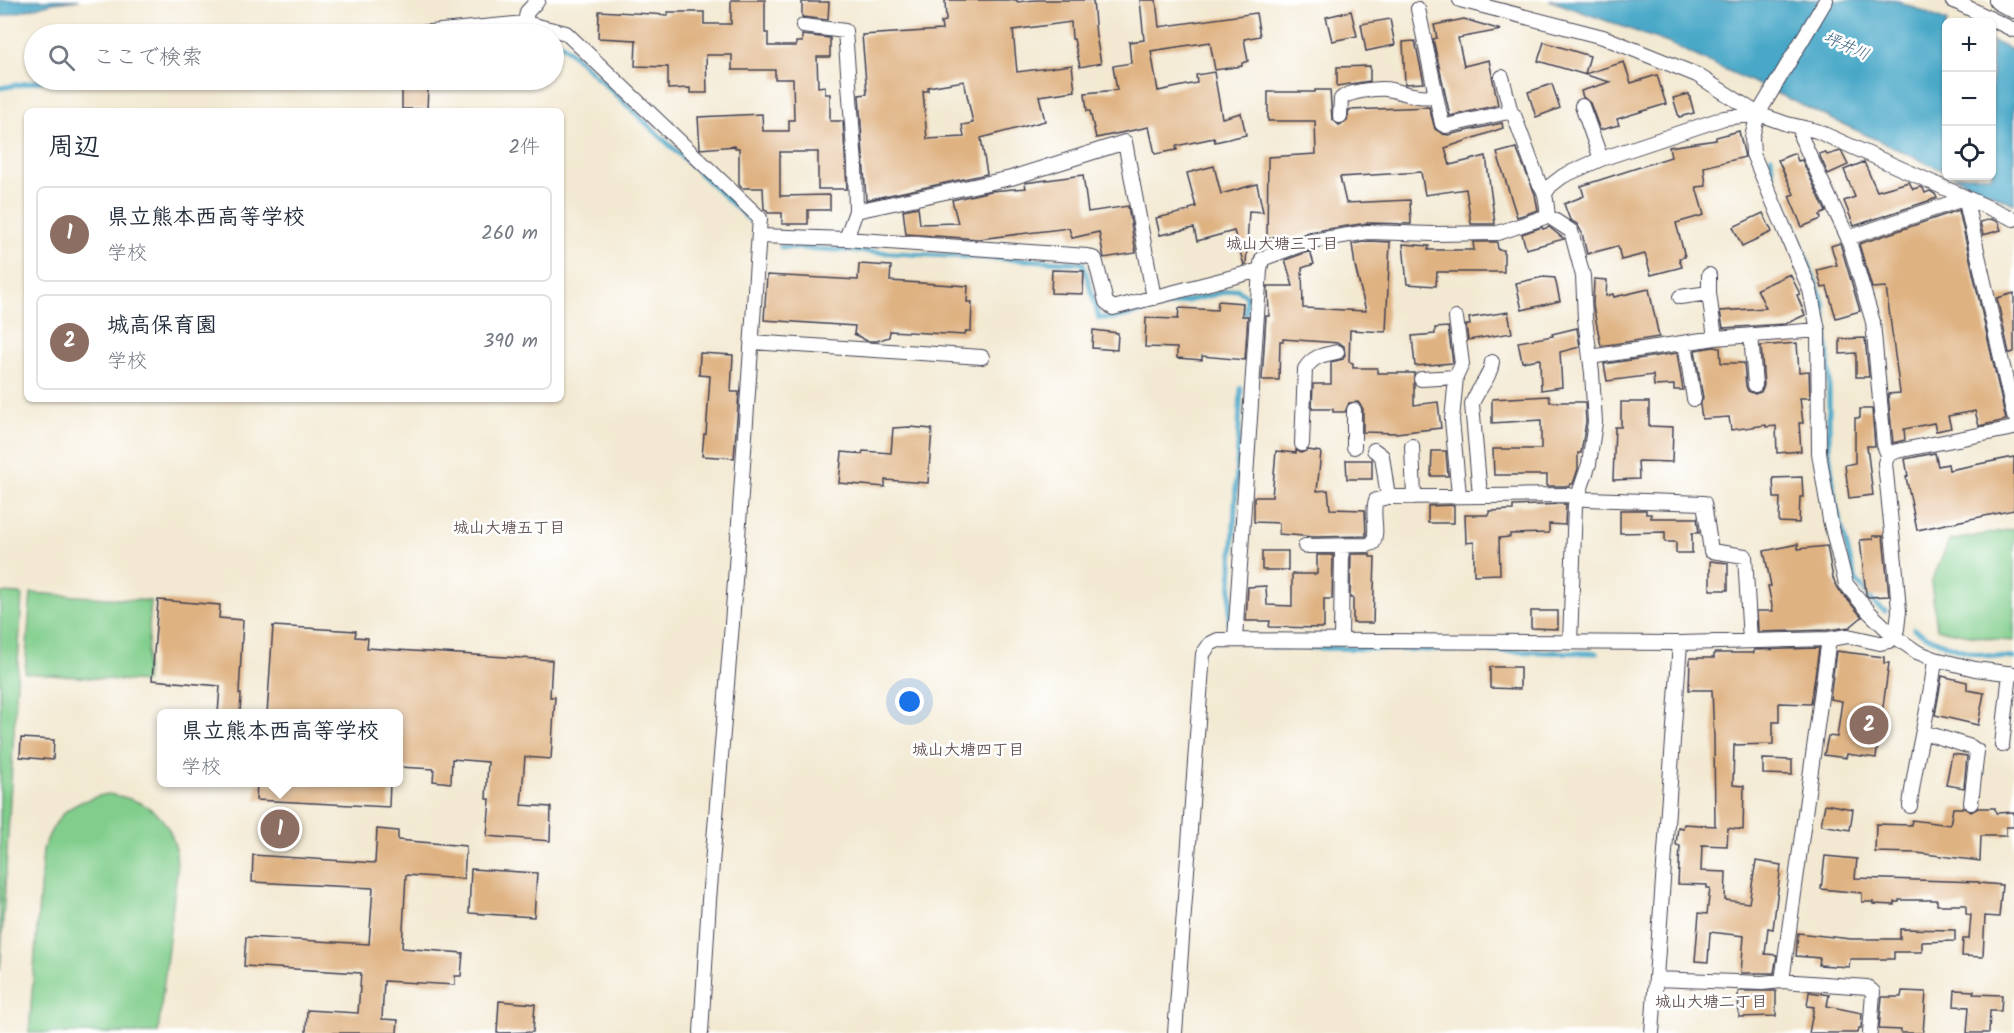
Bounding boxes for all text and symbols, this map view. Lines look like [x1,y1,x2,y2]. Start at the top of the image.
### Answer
map controls [1942,18,1996,180]
button: + [1942,18,1996,72]
search box [24,24,564,90]
water label: 坪井川 [1819,25,1873,68]
icon: search [45,41,78,74]
text: ここで検索 [93,41,203,76]
button: − [1942,72,1996,126]
button: locate [1942,126,1996,180]
text: 周辺 [48,127,100,169]
text: 2件 [508,132,540,164]
text: 県立熊本西高等学校 [107,201,305,236]
text: 1 [66,218,73,250]
text: 260 m [481,218,538,250]
district label: 城山大塘三丁目 [1226,232,1338,257]
text: 学校 [107,238,147,270]
text: 城高保育園 [107,309,217,344]
text: 2 [64,326,75,358]
text: 390 m [483,326,538,358]
text: 学校 [107,346,147,378]
district label: 城山大塘五丁目 [453,516,565,541]
your location [895,687,924,716]
pin: 2 [1850,702,1888,748]
popup [157,709,403,787]
text: 県立熊本西高等学校 [181,715,379,750]
district label: 城山大塘四丁目 [912,738,1024,763]
text: 学校 [181,752,221,784]
pin: 1 [260,806,300,852]
district label: 城山大塘二丁目 [1655,990,1767,1015]

